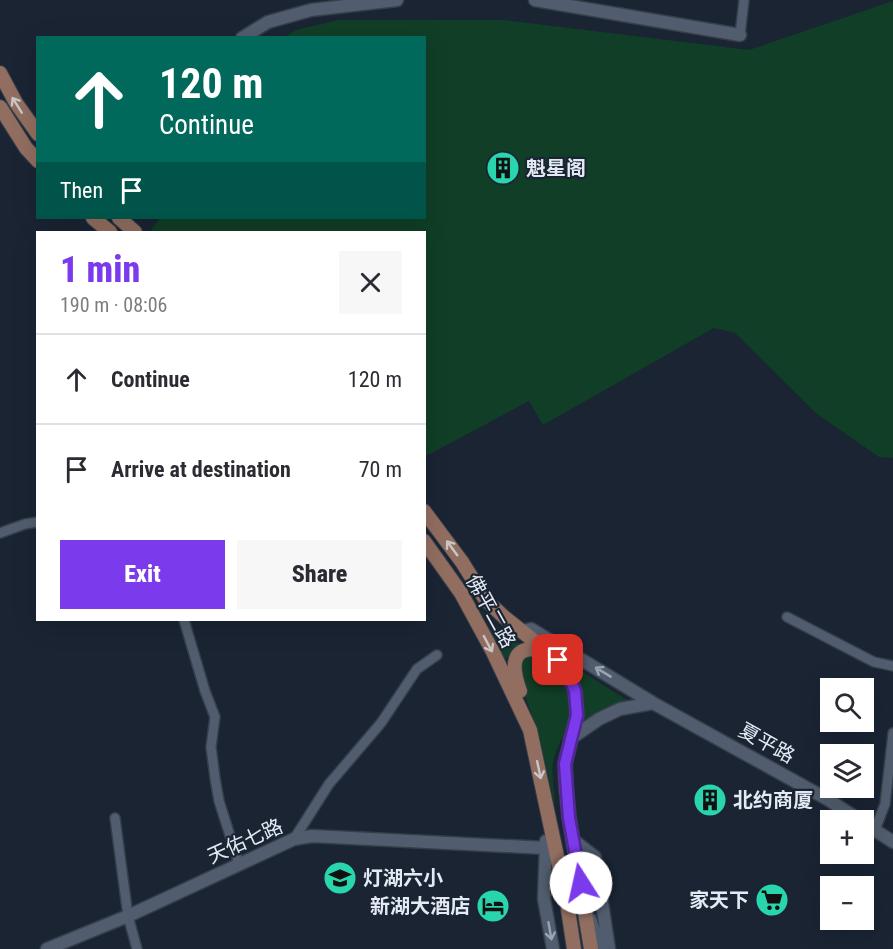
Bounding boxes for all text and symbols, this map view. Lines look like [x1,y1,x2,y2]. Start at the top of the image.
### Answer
text: 120 m [159,59,264,108]
icon: ahead [60,60,138,138]
one-way arrow [11,96,24,113]
text: Continue [159,109,254,141]
building icon: 魁星阁 [485,150,521,186]
place label: 魁星阁 [526,156,586,180]
icon: arrive [115,174,148,207]
text: Then [60,178,103,203]
text: 1 min [60,249,140,291]
button: close [339,251,402,314]
text: 190 m · 08:06 [60,293,167,317]
icon: ahead [60,363,93,396]
text: Continue [111,367,190,392]
text: 120 m [348,367,402,392]
icon: arrive [60,453,93,486]
text: Arrive at destination [111,457,291,482]
text: 70 m [359,457,402,482]
button: Exit [60,540,225,609]
button: Share [237,540,402,609]
one-way arrow [446,540,459,556]
street label: 佛平二路 [461,570,521,652]
pin [532,634,583,685]
one-way arrow [482,635,494,652]
icon: arrive [541,643,574,676]
one-way arrow [595,665,612,677]
map controls [820,678,874,930]
button: search [820,678,874,732]
street label: 夏平路 [735,718,799,768]
button: layers [820,744,874,798]
one-way arrow [534,760,545,779]
building icon: 北约商厦 [692,782,728,818]
place label: 北约商厦 [733,788,813,812]
button: + [820,810,874,864]
street label: 天佑七路 [204,814,286,868]
position arrow [549,851,613,915]
school or university icon: 灯湖六小 [322,860,358,896]
place label: 灯湖六小 [363,866,443,890]
button: − [820,876,874,930]
supermarket icon: 家天下 [754,882,790,918]
hotel icon: 新湖大酒店 [475,888,511,924]
place label: 家天下 [689,888,749,912]
place label: 新湖大酒店 [370,894,470,918]
one-way arrow [545,920,556,940]

